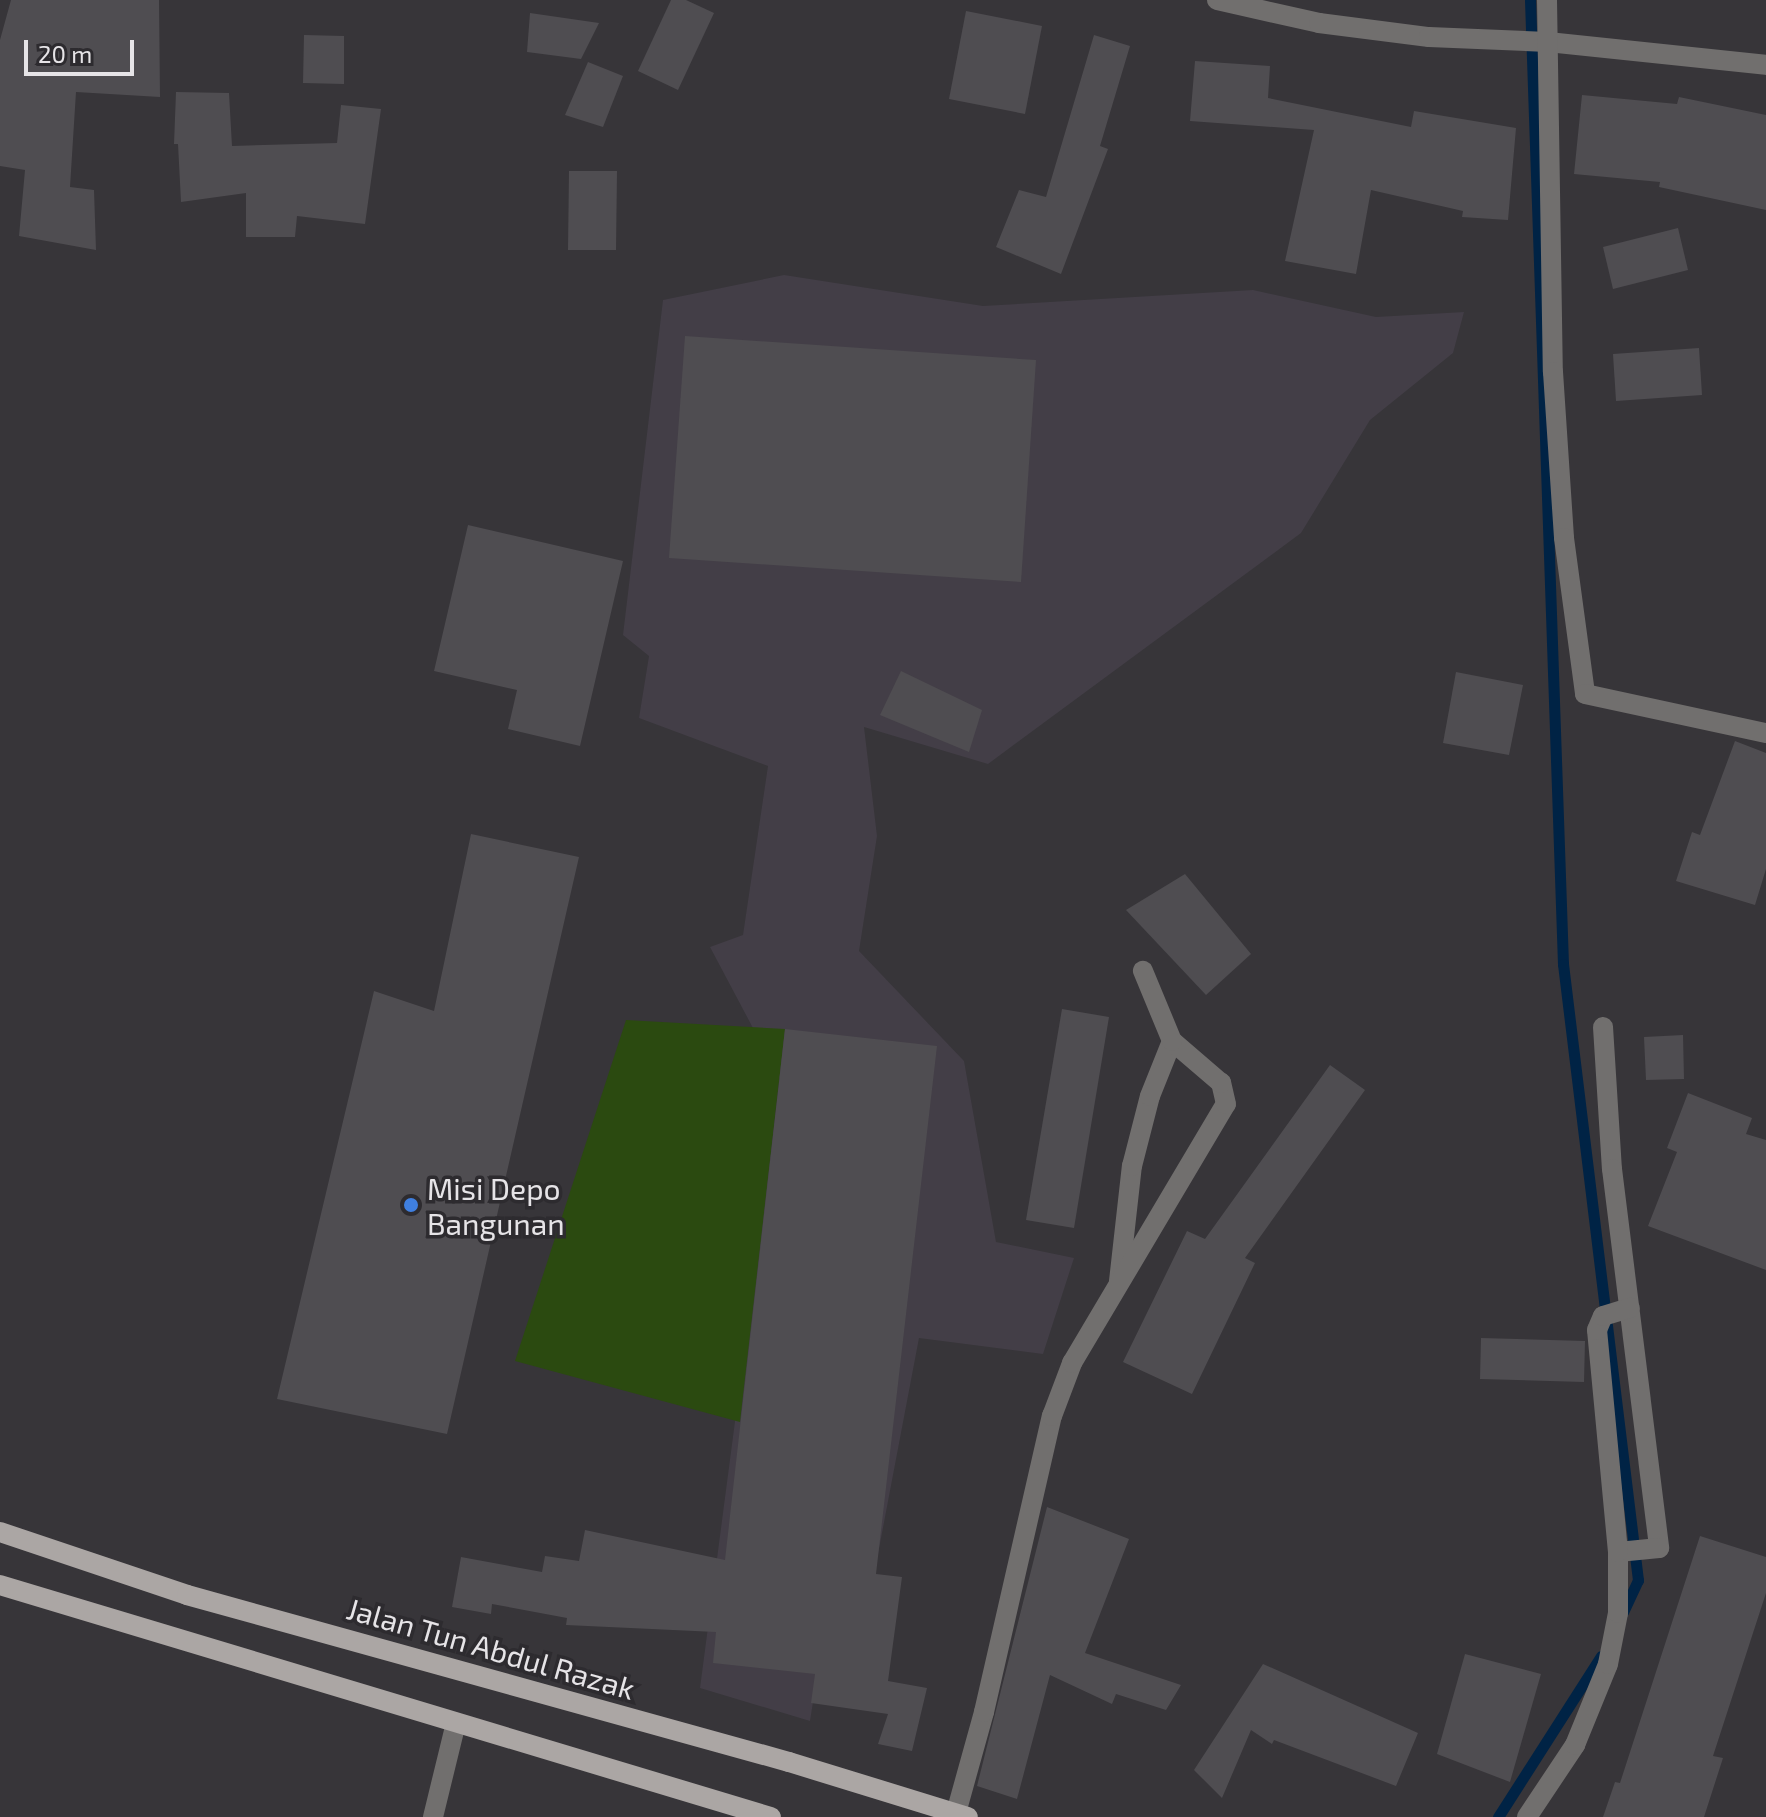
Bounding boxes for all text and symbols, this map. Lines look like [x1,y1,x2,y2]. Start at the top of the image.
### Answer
scale bar [28,24,138,74]
text: 20 m [38,39,92,68]
place label: Misi Depo Bangunan [427,1170,565,1240]
marker: Misi Depo Bangunan [402,1196,420,1214]
street label: Jalan Tun Abdul Razak [342,1589,640,1707]

